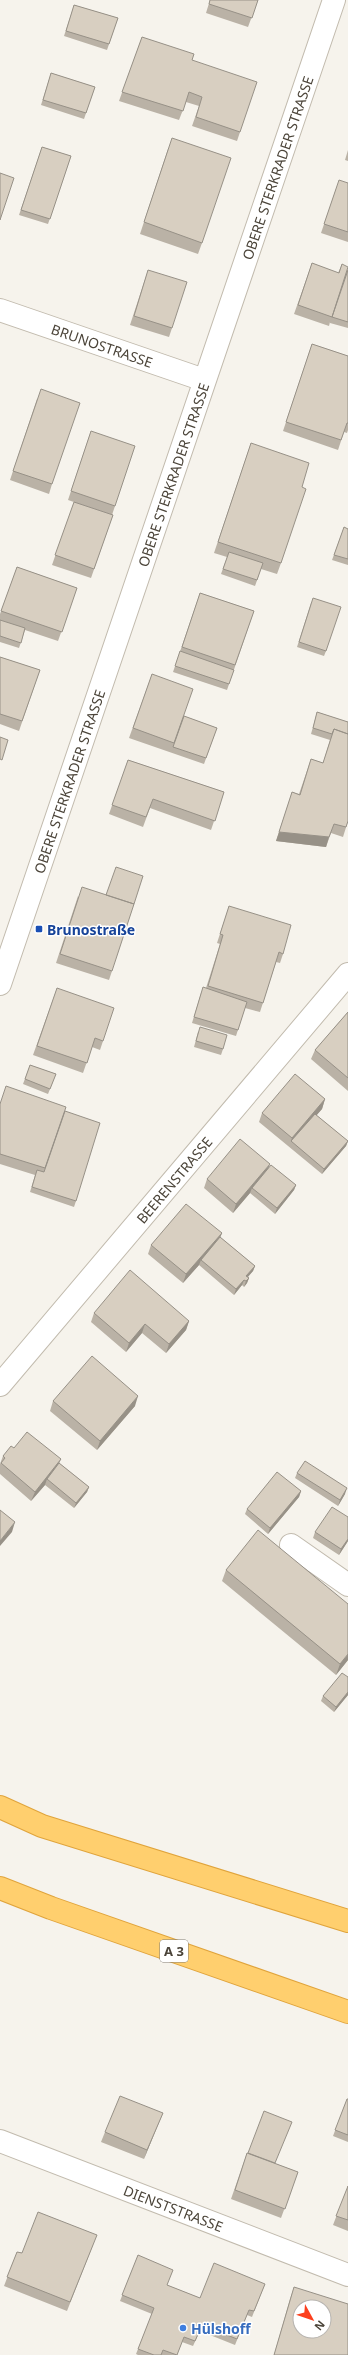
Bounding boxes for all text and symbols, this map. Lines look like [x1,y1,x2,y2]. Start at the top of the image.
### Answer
street label: OBERE STERKRADER STRASSE [237,73,317,262]
street label: BRUNOSTRASSE [49,319,155,371]
street label: OBERE STERKRADER STRASSE [133,380,213,569]
street label: OBERE STERKRADER STRASSE [29,687,109,876]
place label: Brunostraße [47,920,135,939]
marker: Brunostraße [34,924,44,934]
street label: BEERENSTRASSE [132,1132,216,1227]
road number: A 3 [160,1940,188,1962]
street label: DIENSTSTRASSE [121,2180,226,2236]
north arrow [292,2299,332,2339]
text: N [311,2317,329,2334]
place label: Hülshoff [191,2319,252,2338]
marker: Hülshoff [178,2323,188,2333]

